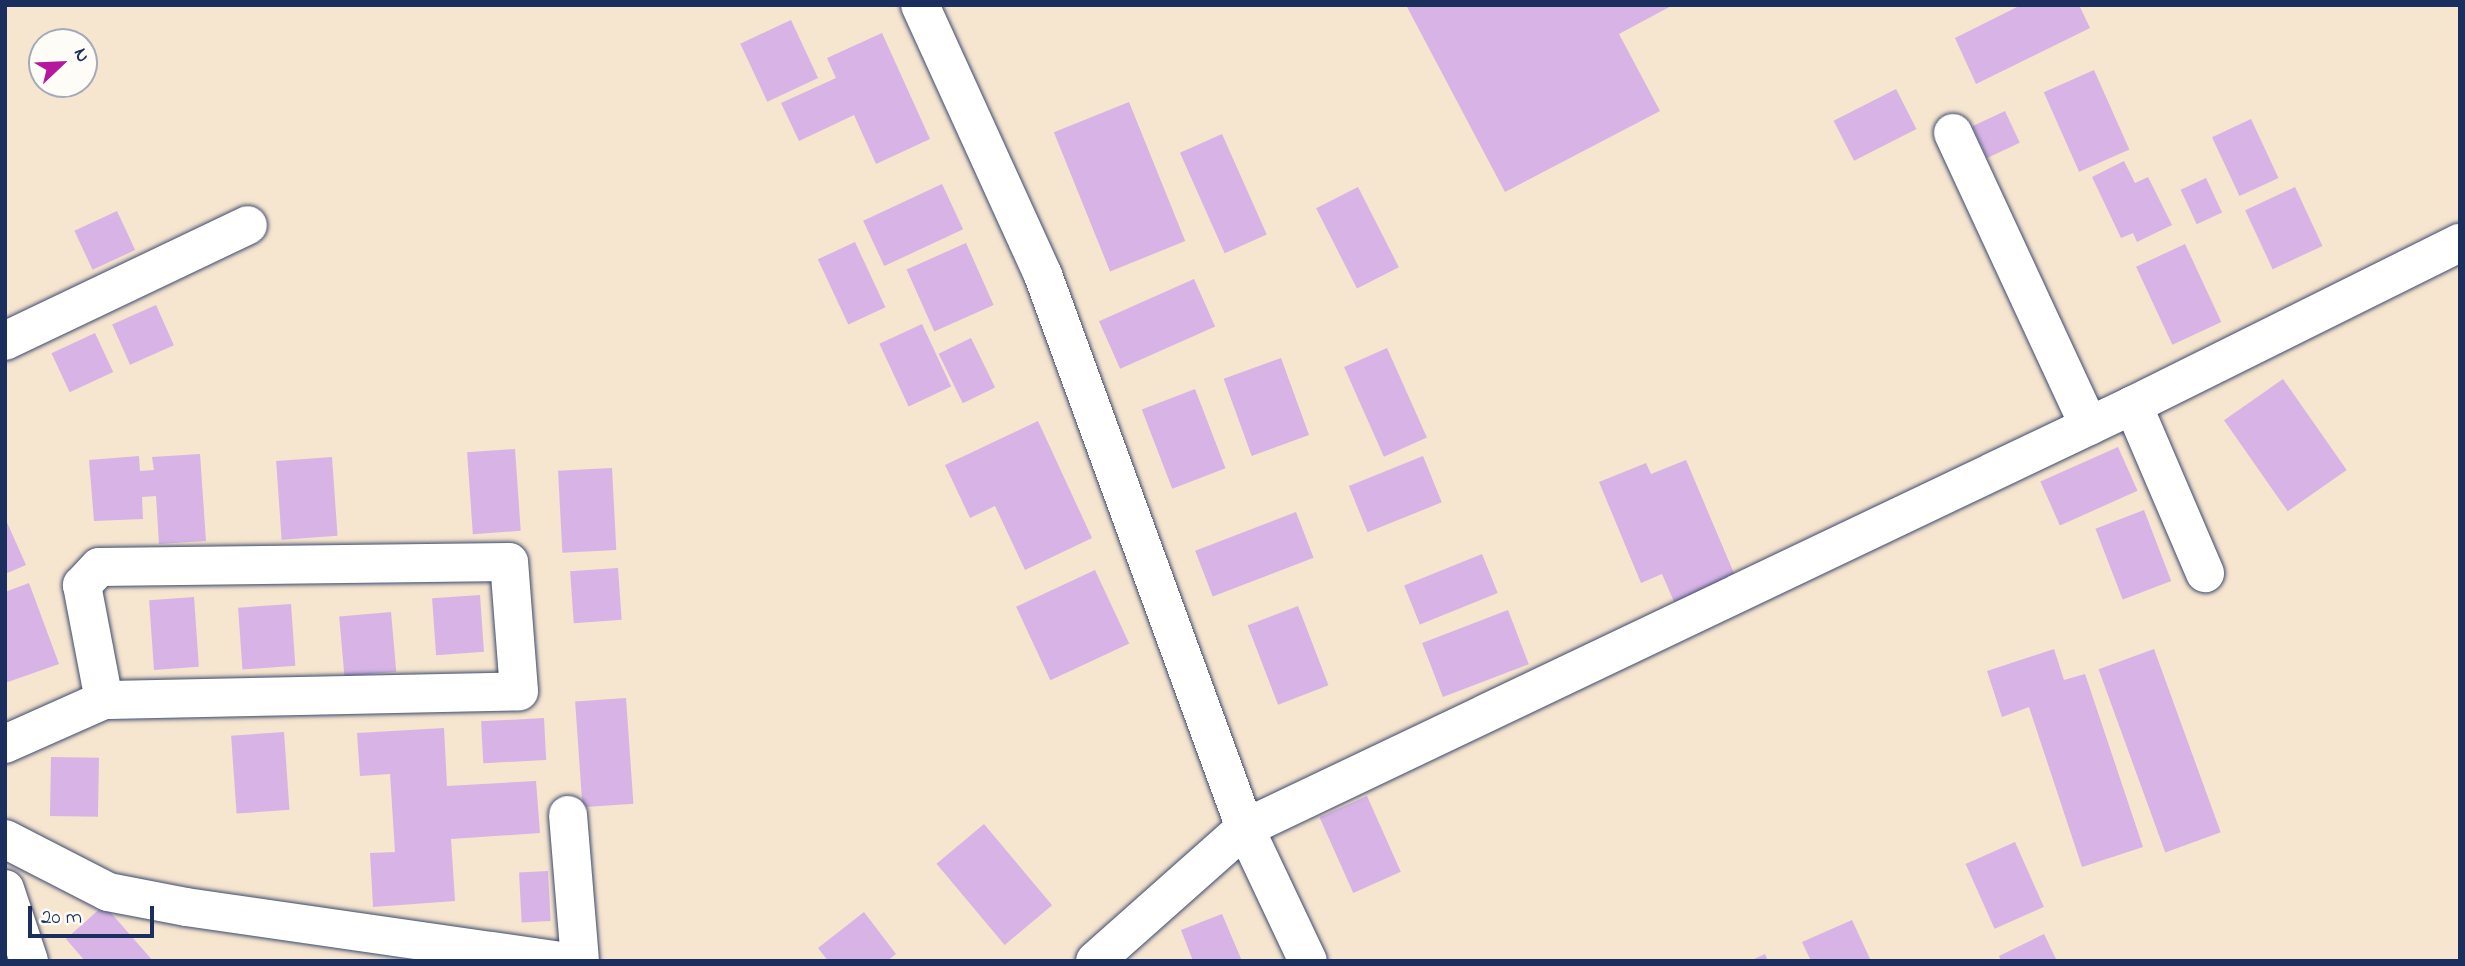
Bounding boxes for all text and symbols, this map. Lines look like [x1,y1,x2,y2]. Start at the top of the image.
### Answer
north arrow [28,28,98,98]
text: N [66,44,96,67]
scale bar [32,892,158,936]
text: 20 m [41,903,82,933]

